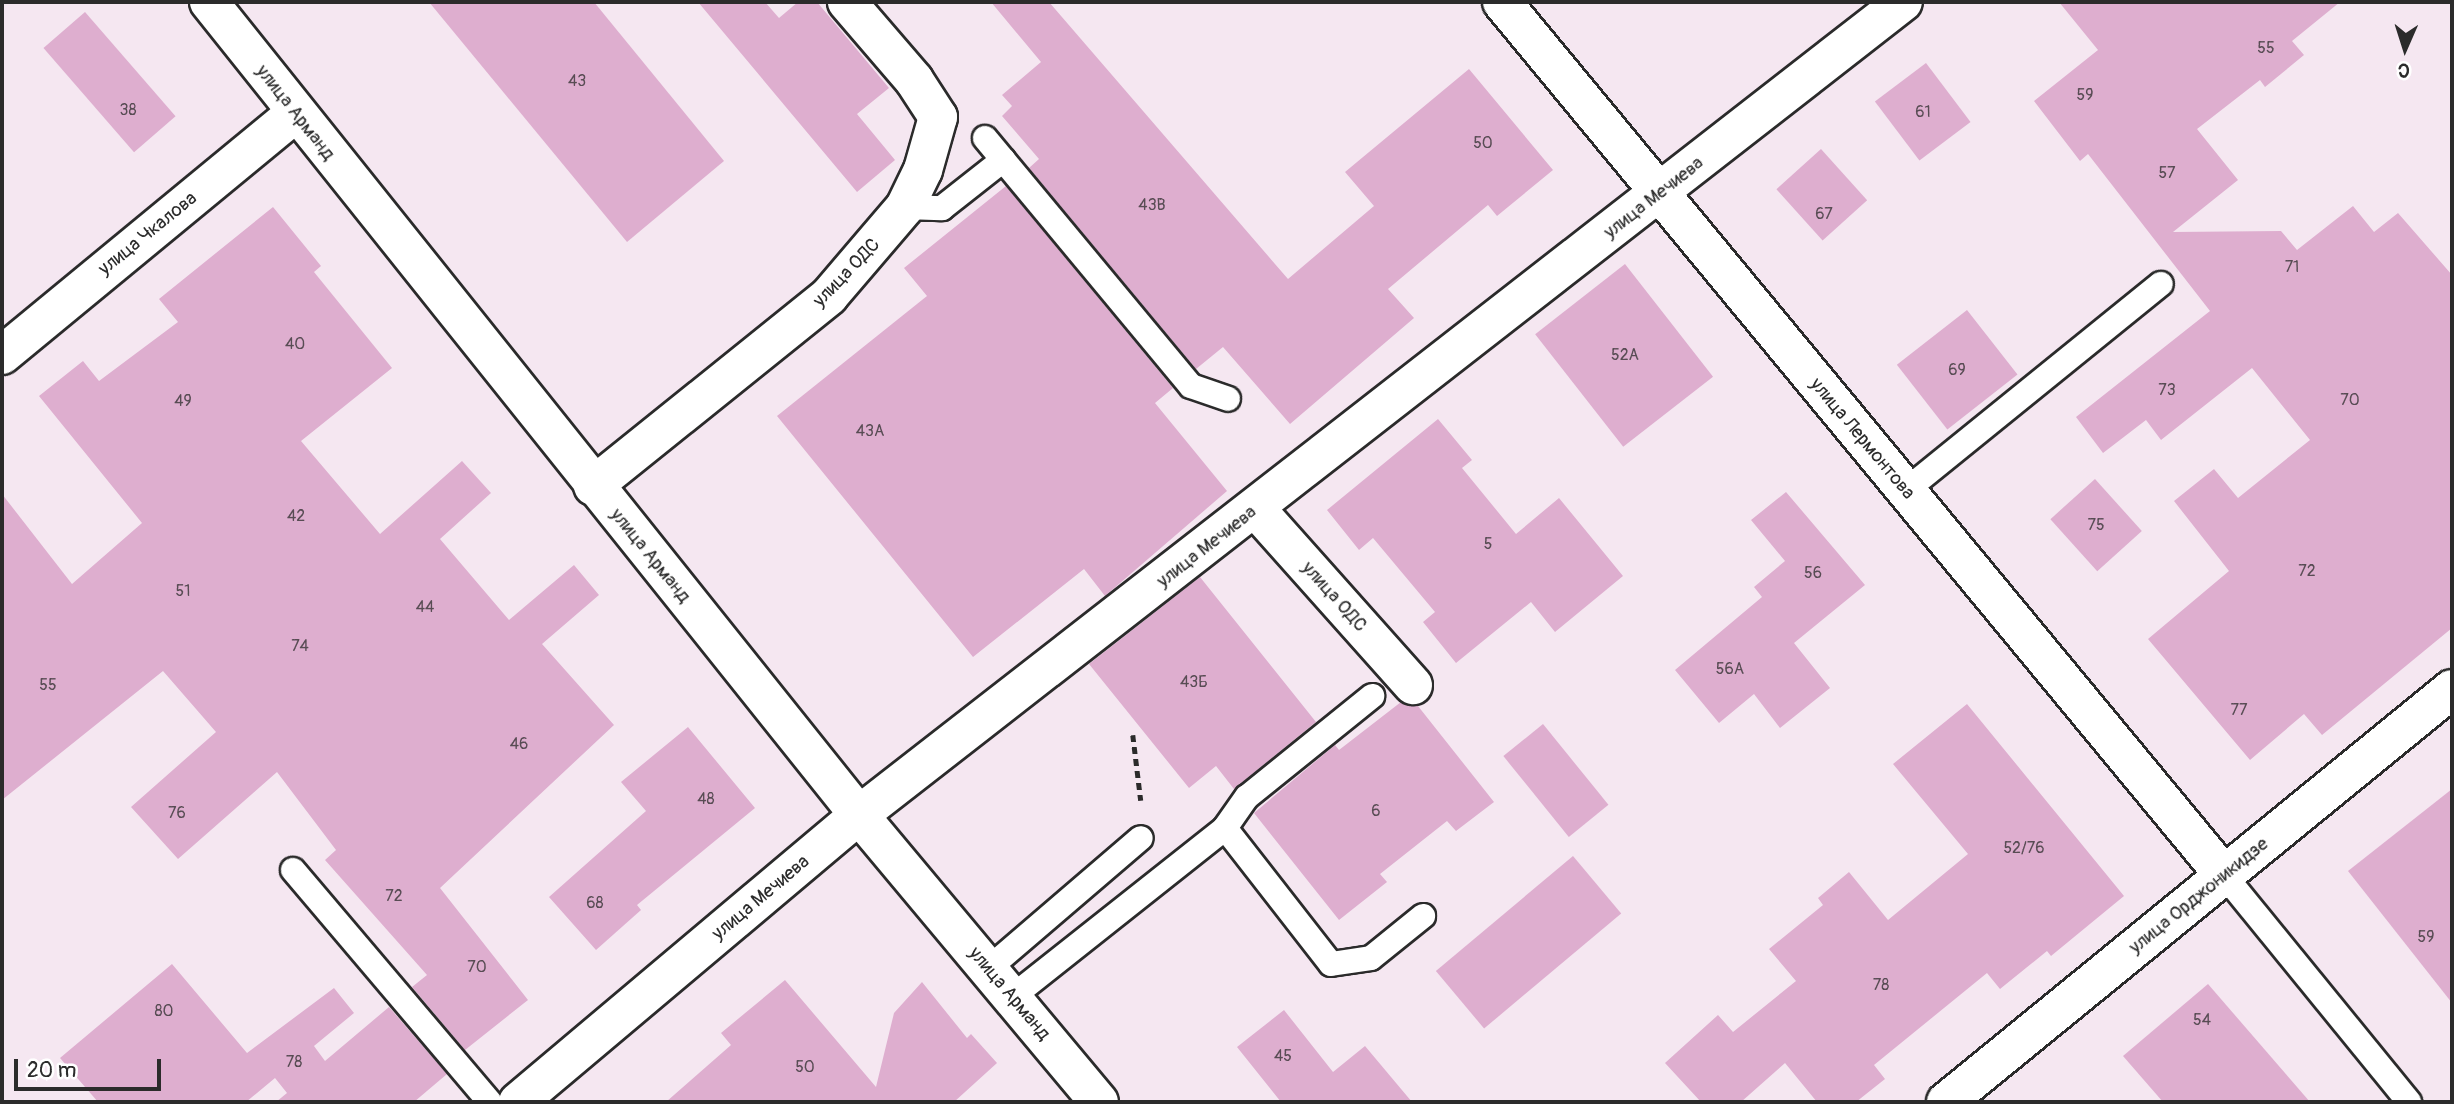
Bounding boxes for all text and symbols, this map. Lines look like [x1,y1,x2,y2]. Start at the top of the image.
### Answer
north arrow [2370,14,2440,84]
house number: 55 [2257,38,2275,58]
text: С [2397,58,2410,82]
street label: улица Арманд [251,61,339,165]
house number: 43 [568,71,586,91]
house number: 59 [2077,85,2093,105]
house number: 38 [120,100,136,120]
house number: 61 [1915,102,1931,122]
house number: 50 [1473,133,1493,153]
street label: улица Мечиева [1600,152,1708,244]
house number: 57 [2158,163,2176,183]
street label: улица Чкалова [94,187,202,281]
house number: 43В [1138,195,1166,215]
house number: 67 [1815,204,1833,224]
street label: улица ОДС [809,234,885,312]
house number: 71 [2285,257,2299,277]
house number: 40 [285,334,305,354]
house number: 52А [1611,345,1639,365]
house number: 69 [1948,360,1966,380]
street label: улица Лермонтова [1805,374,1919,504]
house number: 73 [2158,380,2176,400]
house number: 70 [2340,390,2360,410]
house number: 49 [174,391,192,411]
house number: 43А [856,421,884,441]
street label: улица Мечиева [1153,501,1261,593]
street label: улица Арманд [605,504,695,608]
house number: 42 [287,506,305,526]
house number: 75 [2087,515,2105,535]
house number: 5 [1484,534,1492,554]
street label: улица ОДС [1297,557,1371,637]
house number: 72 [2298,561,2316,581]
house number: 56 [1804,563,1822,583]
house number: 51 [176,581,190,601]
house number: 44 [416,597,434,617]
house number: 74 [291,636,309,656]
house number: 56А [1716,659,1744,679]
house number: 43Б [1180,672,1208,692]
house number: 55 [39,675,57,695]
house number: 77 [2231,700,2247,720]
house number: 46 [510,734,528,754]
house number: 48 [697,789,715,809]
house number: 6 [1371,801,1381,821]
house number: 76 [168,803,186,823]
street label: улица Орджоникидзе [2125,833,2273,959]
house number: 52/76 [2003,838,2045,858]
street label: улица Мечиева [708,851,814,945]
house number: 72 [385,886,403,906]
house number: 68 [586,893,604,913]
house number: 59 [2418,927,2434,947]
street label: улица Арманд [963,943,1055,1045]
house number: 70 [467,957,487,977]
house number: 78 [1873,975,1889,995]
house number: 80 [155,1001,173,1021]
house number: 54 [2193,1010,2211,1030]
scale bar [18,1044,164,1088]
house number: 45 [1274,1046,1292,1066]
house number: 78 [286,1052,302,1072]
text: 20 m [27,1057,76,1084]
house number: 50 [795,1057,815,1077]

